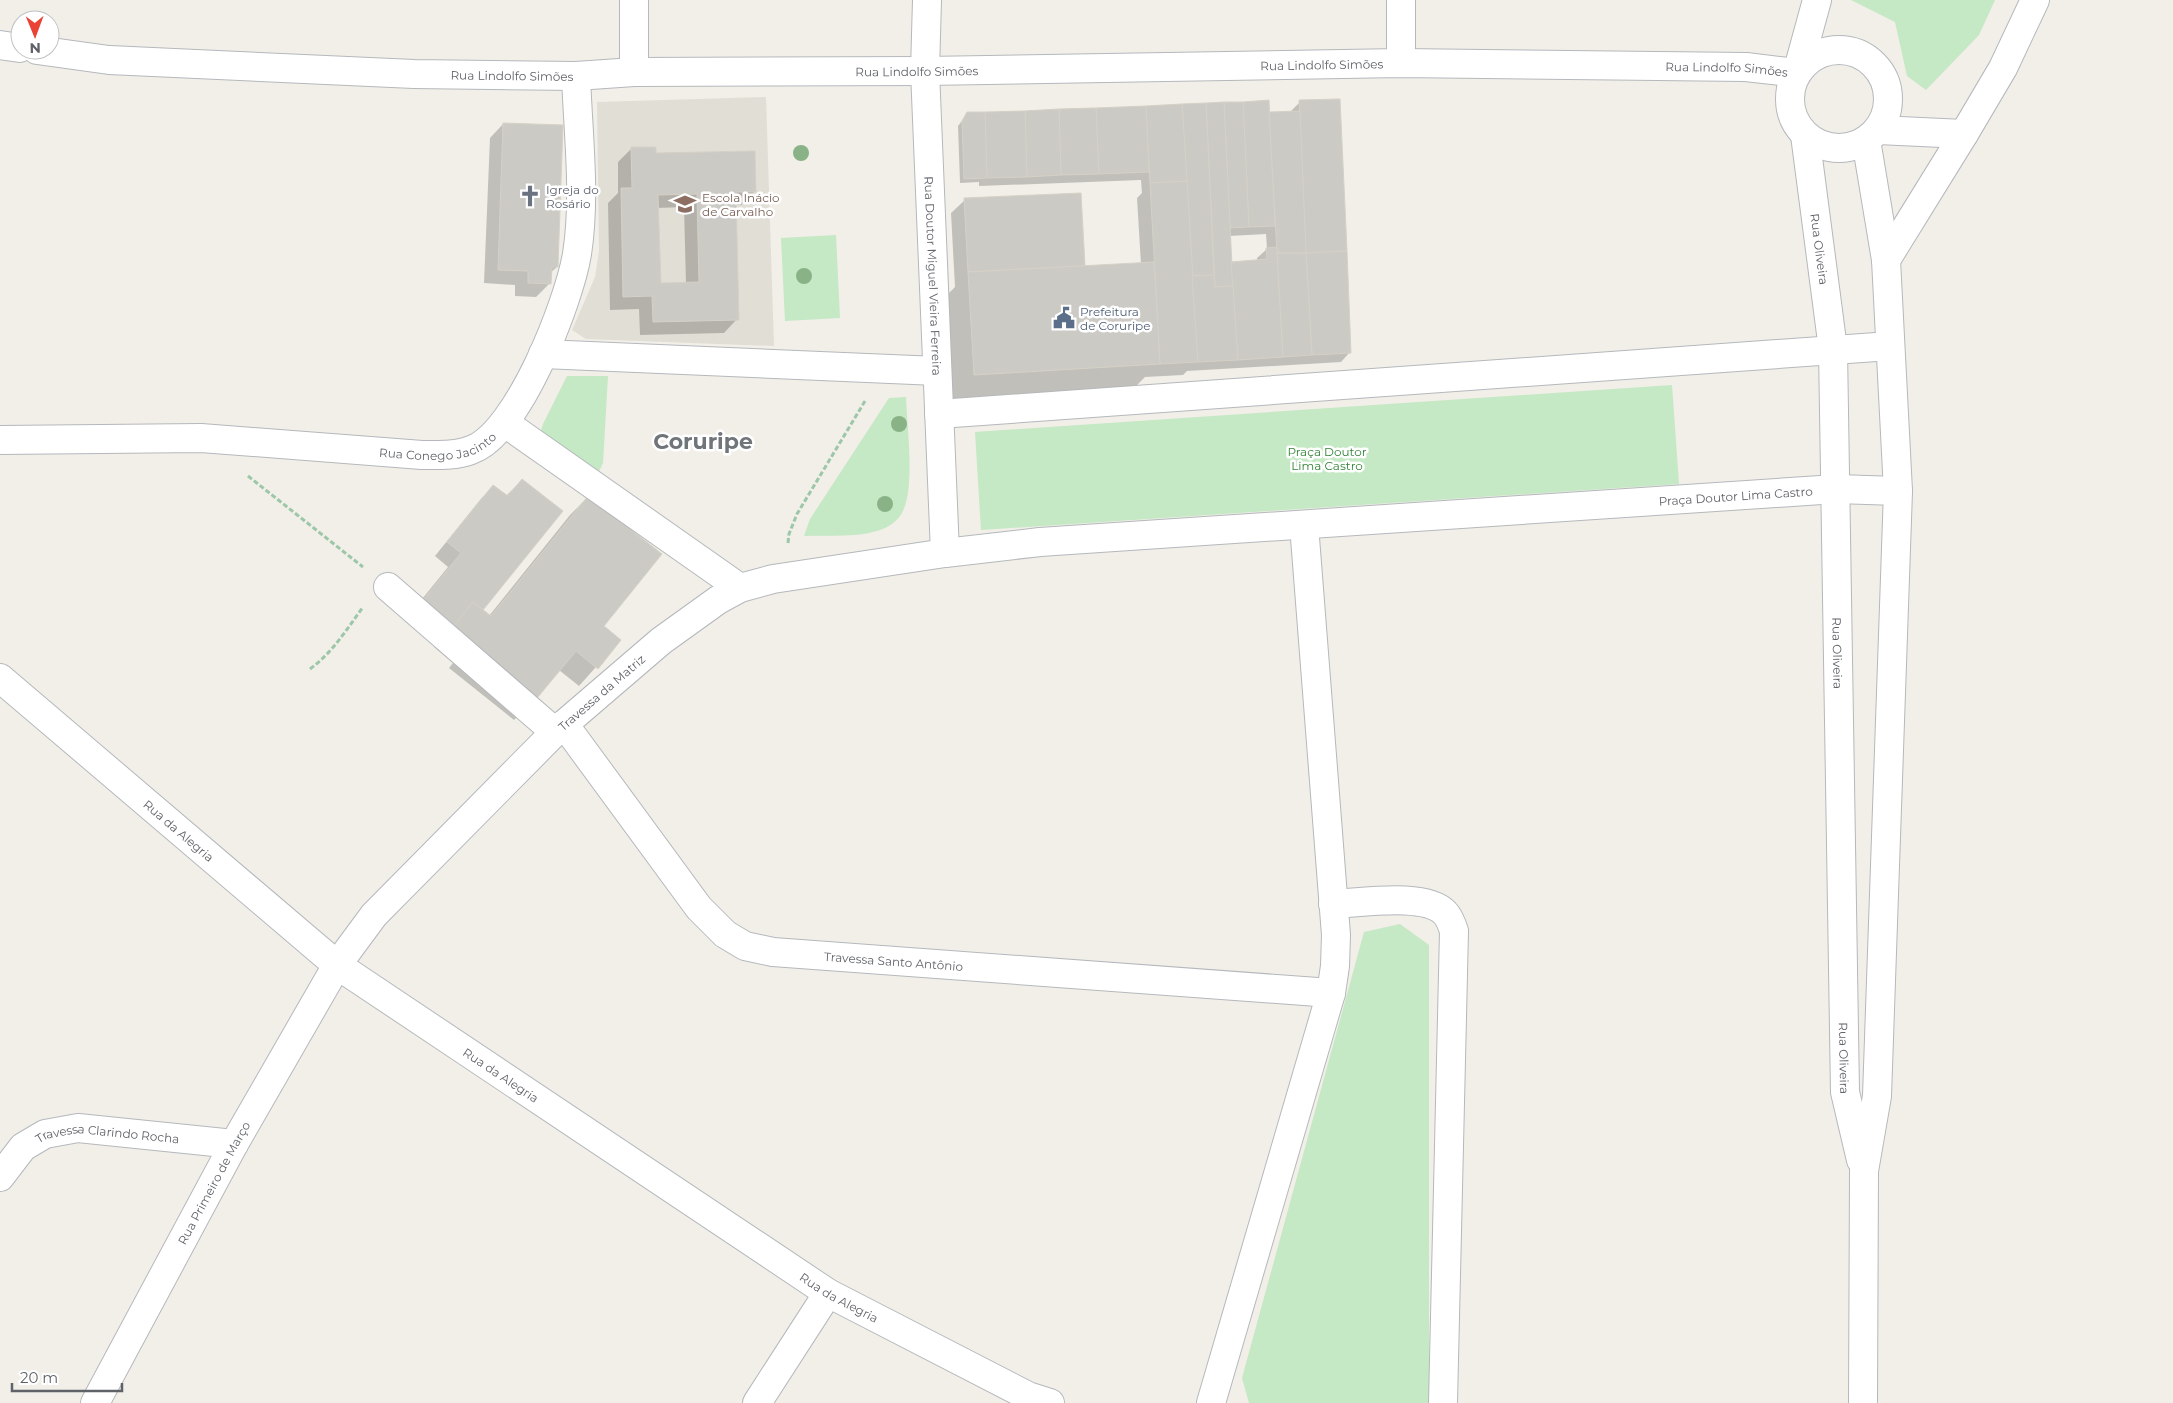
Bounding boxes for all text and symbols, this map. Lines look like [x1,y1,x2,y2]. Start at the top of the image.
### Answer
north arrow [10,10,60,60]
text: N [29,39,41,57]
street label: Rua Lindolfo Simões [1260,56,1384,73]
street label: Rua Lindolfo Simões [1665,59,1789,79]
street label: Rua Lindolfo Simões [855,63,979,79]
street label: Rua Lindolfo Simões [450,67,574,83]
street label: Rua Doutor Miguel Vieira Ferreira [922,176,945,376]
place label: Igreja do Rosário [546,182,599,211]
church icon: Igreja do Rosário [517,183,543,209]
place label: Escola Inácio de Carvalho [702,190,780,219]
school or university icon: Escola Inácio de Carvalho [672,191,698,217]
street label: Rua Oliveira [1808,212,1832,286]
place label: Prefeitura de Coruripe [1080,304,1151,333]
public building icon: Prefeitura de Coruripe [1051,305,1077,331]
district label: Coruripe [653,428,753,455]
street label: Rua Conego Jacinto [379,429,499,463]
park label: Praça Doutor Lima Castro [1287,444,1367,473]
street label: Praça Doutor Lima Castro [1658,483,1813,508]
street label: Rua Oliveira [1830,617,1846,689]
street label: Travessa da Matriz [555,651,648,734]
street label: Rua da Alegria [141,796,217,865]
street label: Travessa Santo Antônio [824,948,964,973]
street label: Rua Oliveira [1836,1022,1853,1094]
street label: Rua da Alegria [460,1044,542,1105]
street label: Rua Primeiro de Março [174,1119,253,1247]
street label: Travessa Clarindo Rocha [33,1121,180,1146]
street label: Rua da Alegria [797,1269,881,1325]
scale bar [12,1360,122,1392]
text: 20 m [20,1368,58,1387]

